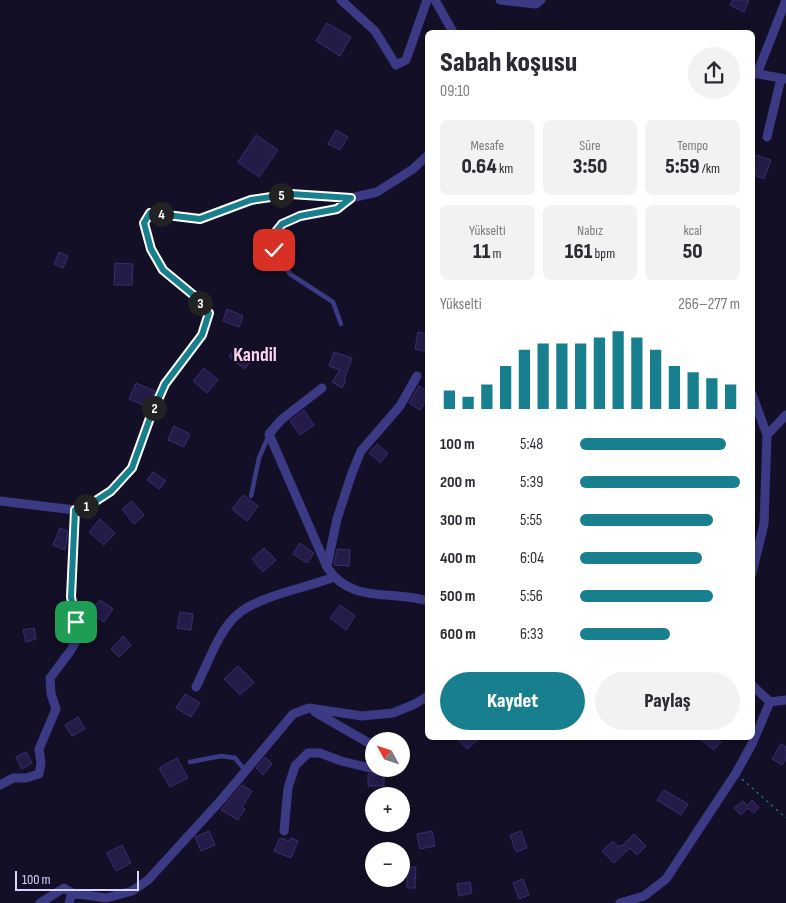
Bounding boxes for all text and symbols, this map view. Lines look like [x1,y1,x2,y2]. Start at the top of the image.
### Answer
text: Sabah koşusu [440,46,577,79]
button: share [688,47,740,99]
text: 09:10 [440,82,470,101]
text: Mesafe [470,137,504,154]
text: Süre [579,137,601,154]
text: Tempo [677,137,708,154]
text: 0.64 [461,154,497,179]
text: 3:50 [573,154,607,179]
text: 5:59 [665,154,700,179]
text: km [497,160,513,177]
text: /km [700,160,720,177]
pin: 5 [268,182,294,208]
text: 5 [278,187,285,204]
pin: 4 [148,202,174,226]
text: 4 [158,206,165,223]
text: Yükselti [469,222,506,239]
text: Nabız [577,222,603,239]
text: kcal [683,222,702,239]
pin [253,229,295,271]
icon: check [260,236,288,264]
text: 11 [473,239,490,264]
text: 161 [565,239,592,264]
text: 50 [683,239,703,264]
text: m [490,245,502,262]
text: bpm [592,245,615,262]
pin: 3 [188,290,212,316]
text: 3 [197,295,204,312]
text: Yükselti [440,295,482,314]
text: 266–277 m [678,295,740,314]
district label: Kandil [233,343,277,367]
pin: 2 [142,396,166,420]
text: 2 [151,400,158,417]
text: 100 m [440,435,475,454]
text: 5:48 [520,435,543,454]
text: 200 m [440,473,475,492]
text: 5:39 [520,473,543,492]
pin: 1 [74,494,98,518]
text: 1 [84,498,89,515]
text: 300 m [440,511,476,530]
text: 5:55 [520,511,542,530]
text: 400 m [440,549,476,568]
text: 6:04 [520,549,544,568]
text: 500 m [440,587,475,606]
text: 5:56 [520,587,543,606]
pin [55,601,97,643]
icon: arrive [62,608,90,636]
text: 600 m [440,625,476,644]
text: 6:33 [520,625,543,644]
button: Kaydet [440,672,585,730]
button: Paylaş [595,672,740,730]
north arrow [365,732,410,778]
map controls [365,732,410,887]
button: + [365,787,410,832]
button: − [365,842,410,887]
scale bar [15,868,139,891]
text: 100 m [22,871,51,888]

